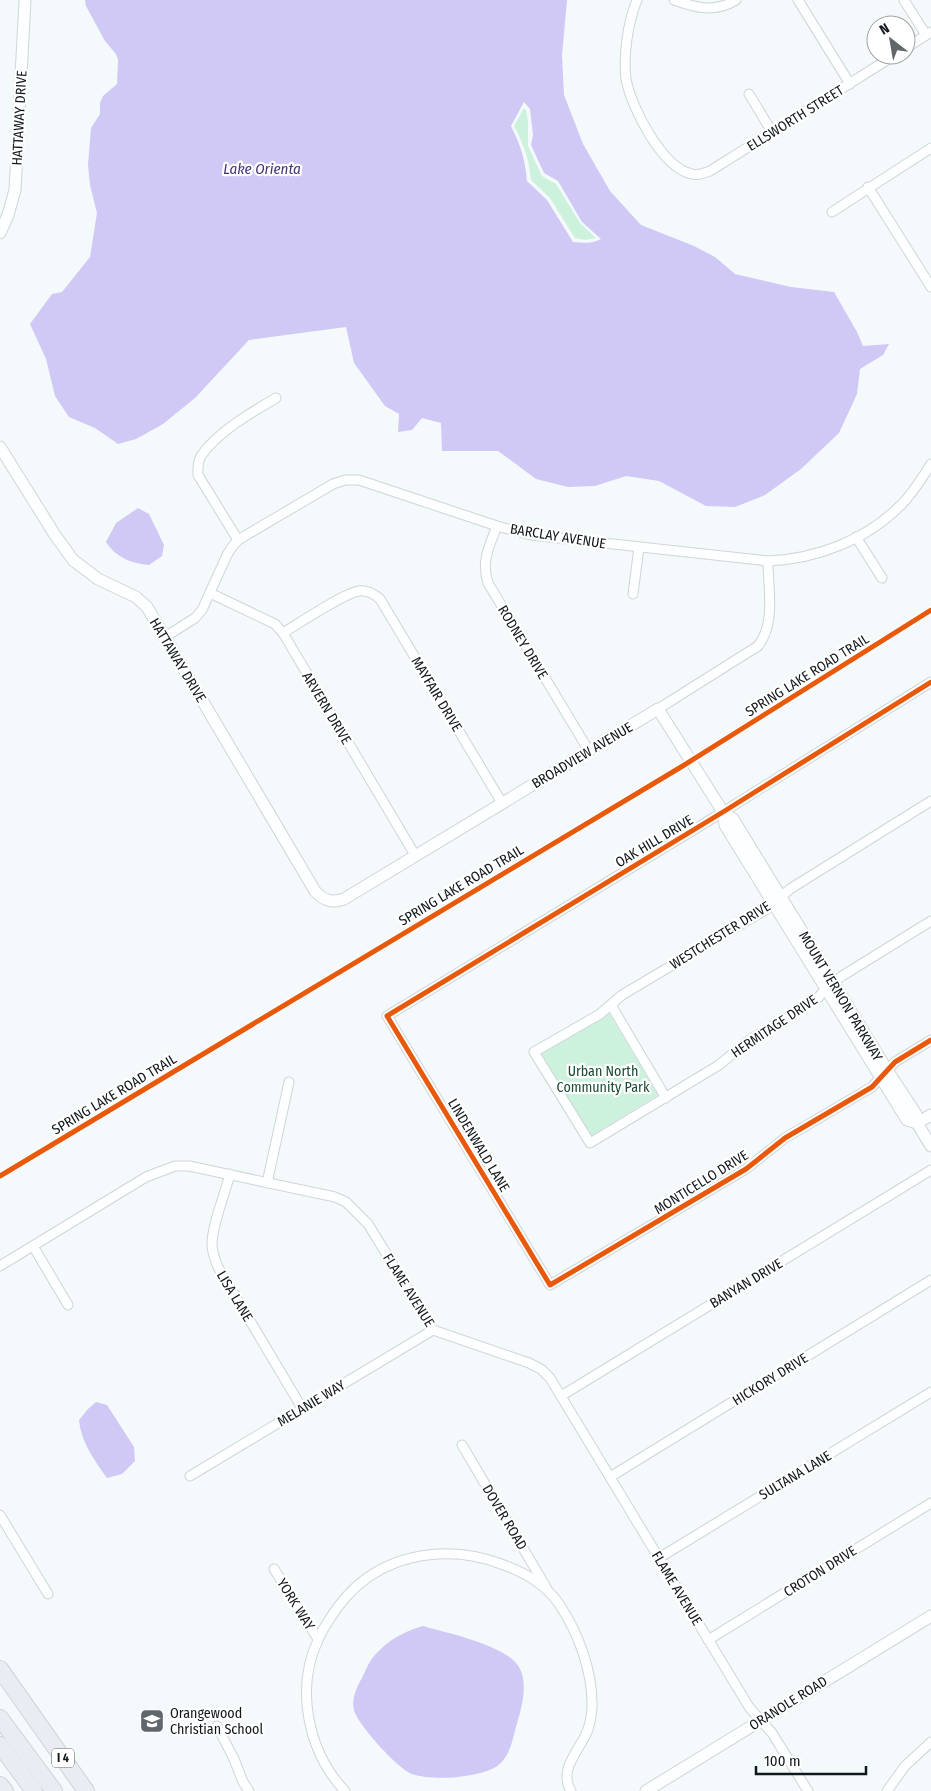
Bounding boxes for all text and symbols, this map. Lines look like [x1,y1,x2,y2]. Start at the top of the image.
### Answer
north arrow [866,15,916,65]
text: N [877,20,893,39]
street label: HATTAWAY DRIVE [9,70,31,166]
street label: ELLSWORTH STREET [744,82,847,155]
water label: Lake Orienta [223,160,301,178]
street label: BARCLAY AVENUE [509,521,608,553]
street label: RODNEY DRIVE [494,602,551,682]
street label: HATTAWAY DRIVE [146,615,210,706]
street label: SPRING LAKE ROAD TRAIL [742,630,872,720]
street label: MAYFAIR DRIVE [408,654,466,735]
street label: ARVERN DRIVE [298,669,355,748]
street label: BROADVIEW AVENUE [529,718,636,792]
street label: OAK HILL DRIVE [612,811,697,871]
street label: SPRING LAKE ROAD TRAIL [396,841,527,929]
street label: WESTCHESTER DRIVE [667,897,774,973]
street label: MOUNT VERNON PARKWAY [795,928,886,1064]
street label: HERMITAGE DRIVE [728,991,821,1062]
street label: SPRING LAKE ROAD TRAIL [49,1050,180,1138]
park label: Urban North Community Park [557,1063,650,1096]
street label: LINDENWALD LANE [444,1096,513,1195]
street label: MONTICELLO DRIVE [651,1146,752,1218]
street label: FLAME AVENUE [379,1250,438,1331]
street label: BANYAN DRIVE [707,1255,786,1312]
street label: LISA LANE [213,1268,257,1325]
street label: HICKORY DRIVE [729,1349,812,1409]
street label: MELANIE WAY [274,1376,348,1430]
street label: SULTANA LANE [756,1447,835,1504]
street label: DOVER ROAD [478,1482,531,1553]
street label: CROTON DRIVE [781,1542,860,1601]
street label: FLAME AVENUE [648,1548,706,1629]
street label: YORK WAY [273,1575,318,1633]
street label: ORANOLE ROAD [746,1673,830,1734]
place label: Orangewood Christian School [170,1705,263,1738]
school or university icon: Orangewood Christian School [139,1708,165,1734]
scale bar [756,1744,866,1776]
road number: I 4 [52,1749,74,1768]
text: 100 m [764,1752,801,1770]

